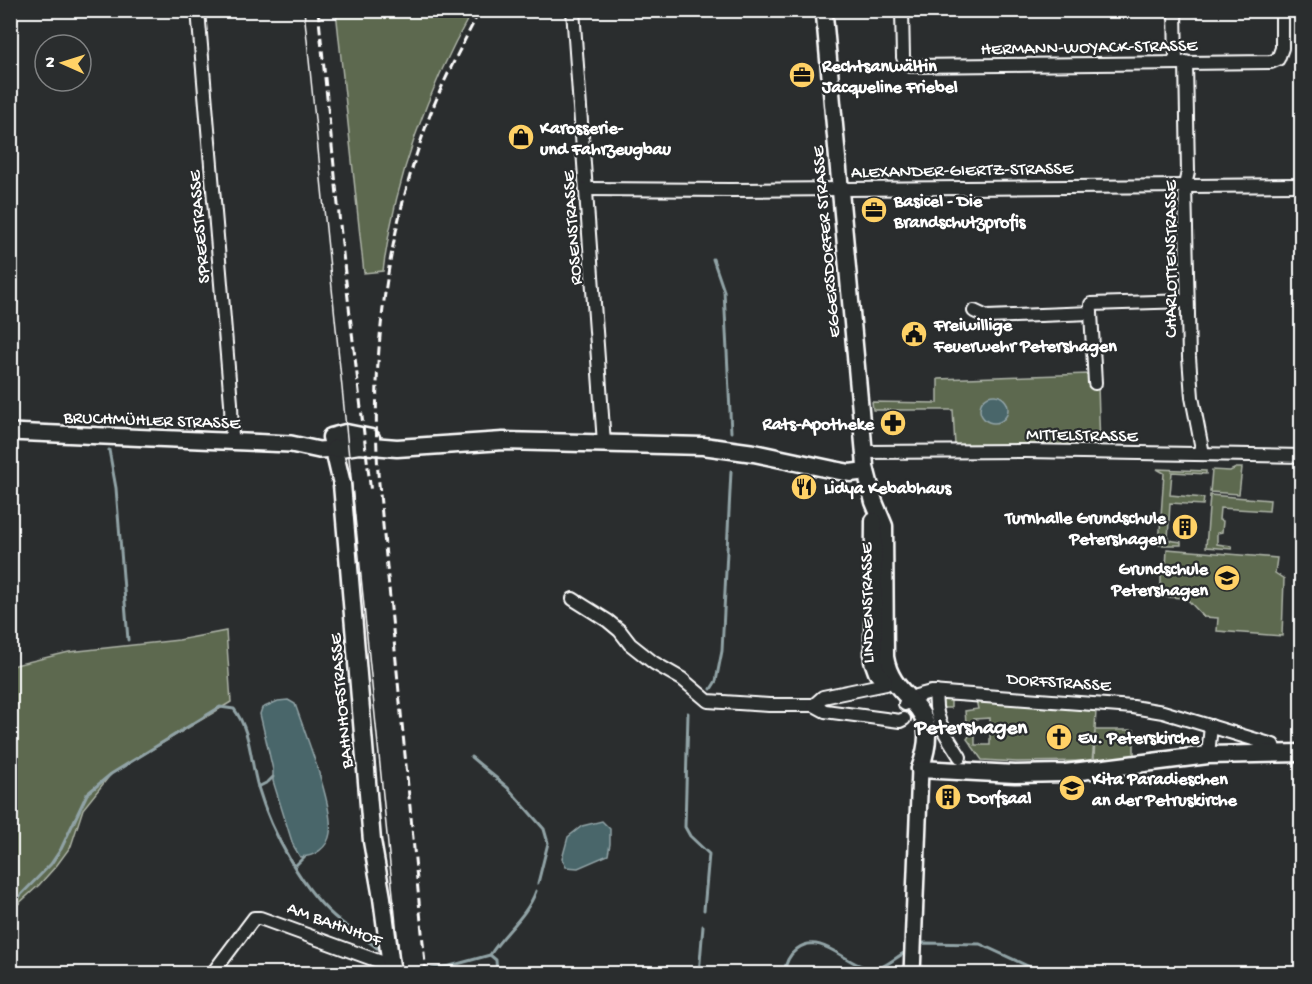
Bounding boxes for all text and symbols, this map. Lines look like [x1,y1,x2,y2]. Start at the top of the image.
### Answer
north arrow [33,33,93,93]
street label: HERMANN-WOYACK-STRASSE [980,36,1198,61]
text: N [42,56,61,68]
place label: Rechtsanwältin Jacqueline Friebel [821,57,958,99]
office icon: Rechtsanwältin Jacqueline Friebel [787,60,817,90]
place label: Karosserie- und Fahrzeugbau [539,119,671,161]
shop icon: Karosserie- und Fahrzeugbau [506,122,536,152]
street label: EGGERSDORFER STRASSE [809,144,846,338]
street label: ALEXANDER-GIERTZ-STRASSE [851,159,1074,184]
street label: SPREESTRASSE [185,169,216,284]
street label: ROSENSTRASSE [559,169,588,286]
street label: CHARLOTTENSTRASSE [1162,179,1183,338]
place label: Basicel - Die Brandschutzprofis [893,192,1027,234]
office icon: Basicel - Die Brandschutzprofis [859,195,889,225]
place label: Freiwillige Feuerwehr Petershagen [933,316,1117,358]
public building icon: Freiwillige Feuerwehr Petershagen [899,319,929,349]
street label: BRUCHMÜHLER STRASSE [62,408,241,435]
pharmacy icon: Rats-Apotheke [878,408,908,438]
place label: Rats-Apotheke [762,415,875,436]
street label: MITTELSTRASSE [1026,425,1139,448]
restaurant icon: Lidya Kebabhaus [789,472,819,502]
place label: Lidya Kebabhaus [824,479,952,500]
place label: Turnhalle Grundschule Petershagen [1003,509,1167,551]
building icon: Turnhalle Grundschule Petershagen [1170,512,1200,542]
street label: LINDENSTRASSE [857,542,880,663]
place label: Grundschule Petershagen [1110,560,1209,602]
school or university icon: Grundschule Petershagen [1212,563,1242,593]
street label: BAHNHOFSTRASSE [326,632,359,770]
street label: DORFSTRASSE [1005,669,1112,698]
district label: Petershagen [914,717,1028,742]
church icon: Ev. Peterskirche [1044,722,1074,752]
place label: Ev. Peterskirche [1078,729,1200,750]
place label: Kita Paradieschen an der Petruskirche [1091,770,1237,812]
school or university icon: Kita Paradieschen an der Petruskirche [1057,773,1087,803]
building icon: Dorfsaal [933,782,963,812]
place label: Dorfsaal [966,789,1032,810]
street label: AM BAHNHOF [284,898,385,953]

